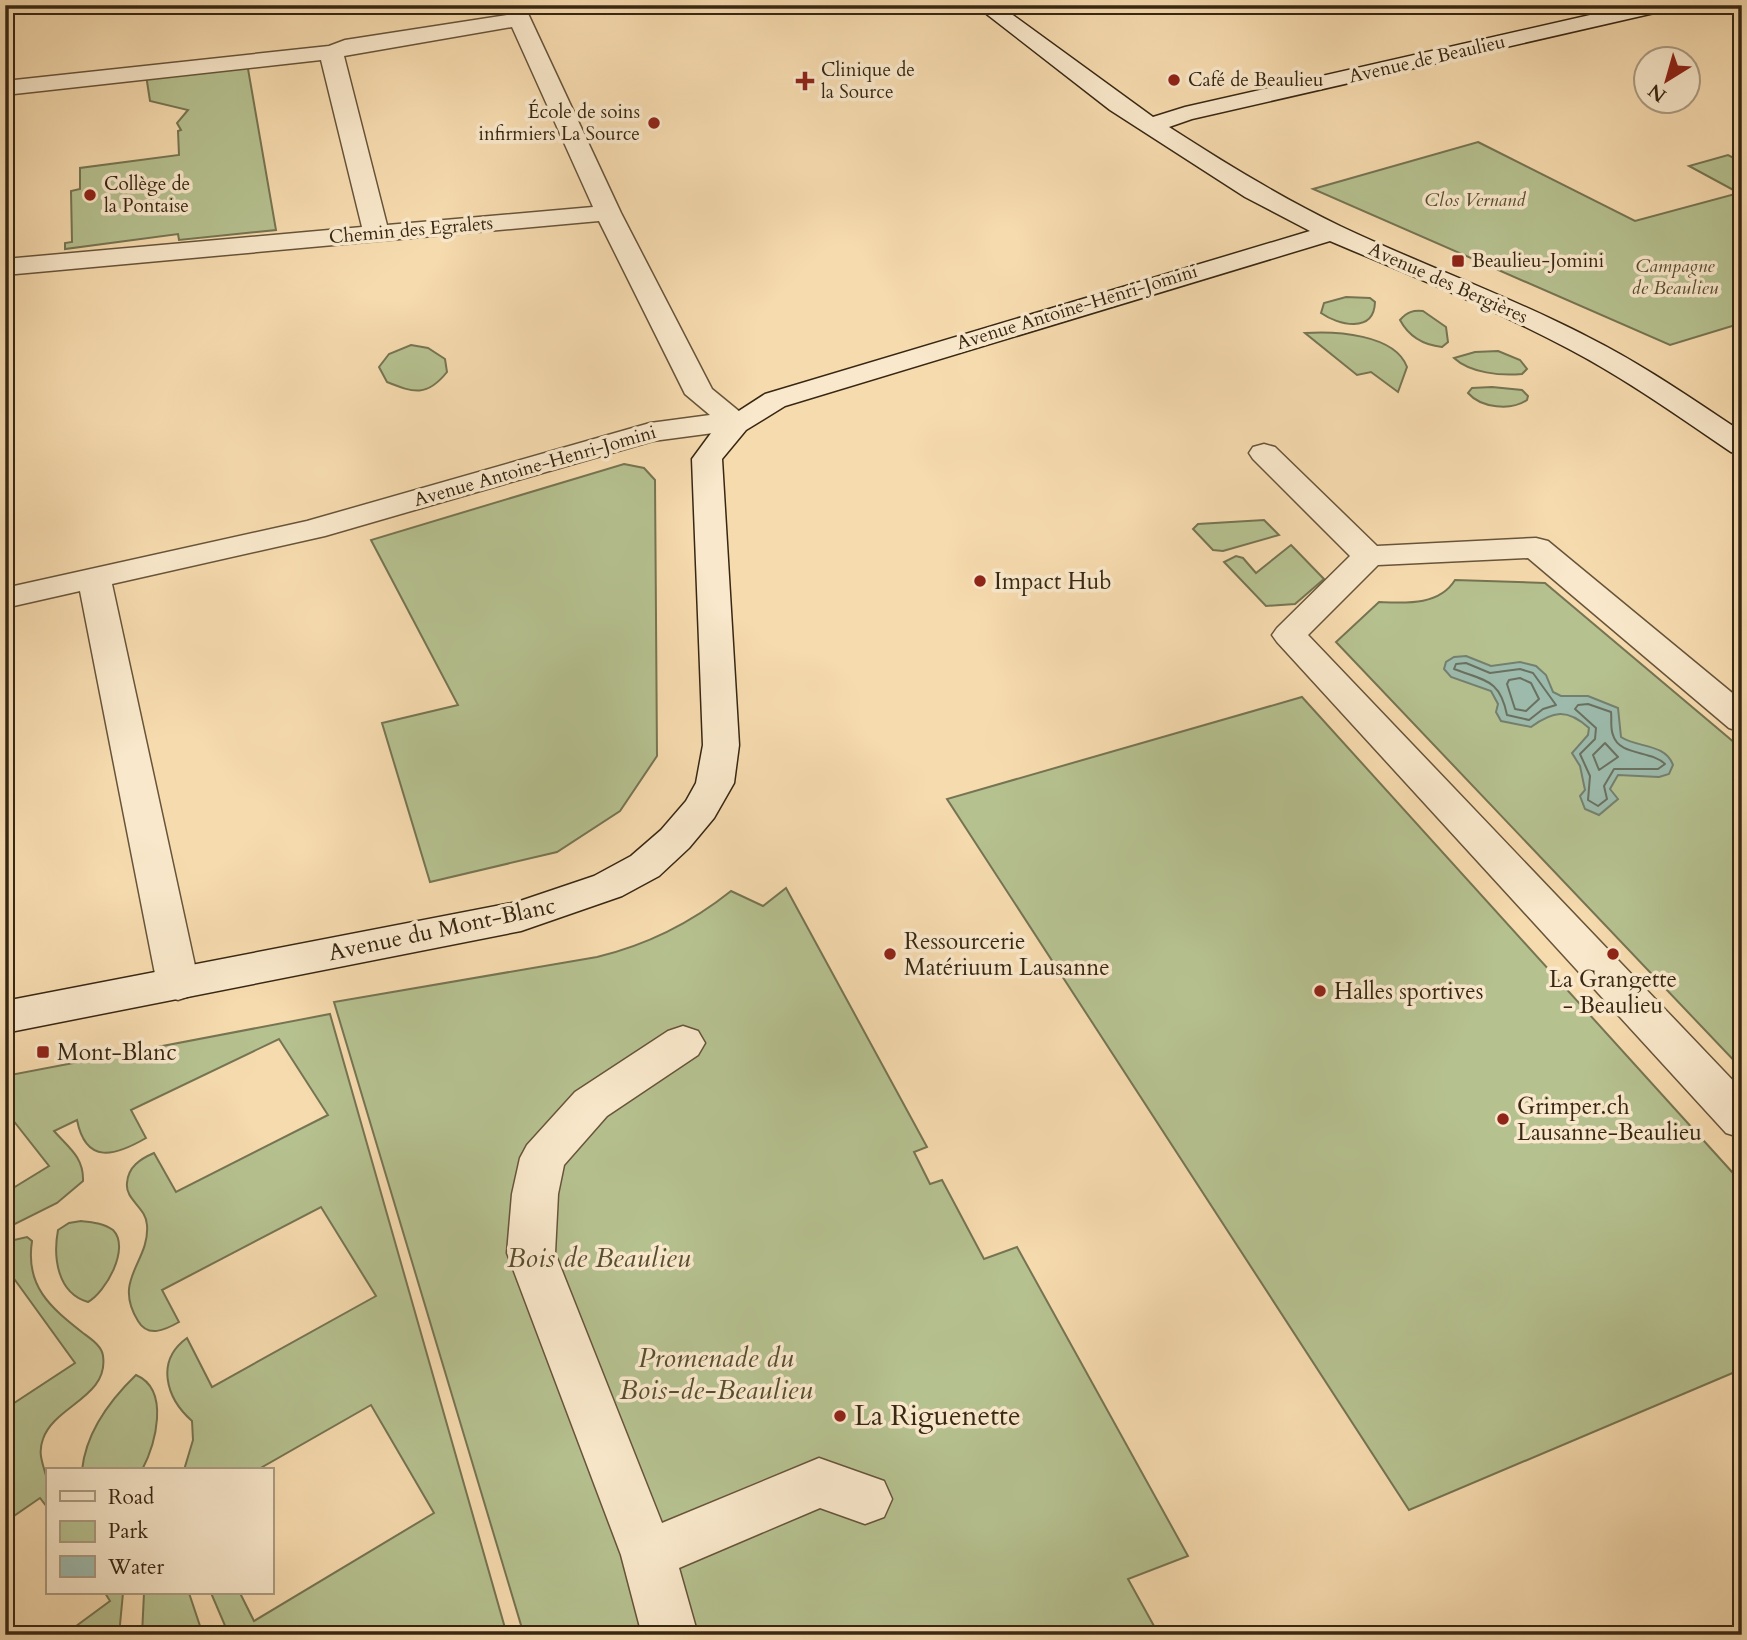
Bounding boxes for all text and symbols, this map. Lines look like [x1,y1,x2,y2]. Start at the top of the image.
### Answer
street label: Avenue de Beaulieu [1346,28,1508,90]
north arrow [1632,46,1702,116]
place label: Clinique de la Source [821,57,915,105]
place label: Café de Beaulieu [1188,67,1324,93]
marker: Clinique de la Source [795,71,815,91]
marker: Café de Beaulieu [1166,72,1182,88]
text: N [1643,77,1672,108]
place label: École de soins infirmiers La Source [479,99,640,147]
marker: École de soins infirmiers La Source [646,115,662,131]
place label: Collège de la Pontaise [104,171,190,219]
marker: Collège de la Pontaise [82,187,98,203]
park label: Clos Vernand [1425,187,1526,213]
street label: Chemin des Egralets [328,210,494,250]
street label: Avenue des Bergières [1364,236,1532,330]
place label: Beaulieu-Jomini [1472,248,1604,274]
marker: Beaulieu-Jomini [1450,253,1466,269]
park label: Campagne de Beaulieu [1632,253,1719,301]
street label: Avenue Antoine-Henri-Jomini [953,258,1201,356]
street label: Avenue Antoine-Henri-Jomini [411,419,659,513]
place label: Impact Hub [994,566,1112,597]
marker: Impact Hub [972,573,988,589]
street label: Avenue du Mont-Blanc [326,890,558,968]
place label: Ressourcerie Matériuum Lausanne [904,926,1110,983]
marker: Ressourcerie Matériuum Lausanne [882,946,898,962]
marker: La Grangette - Beaulieu [1605,946,1621,962]
place label: La Grangette - Beaulieu [1549,964,1677,1021]
place label: Halles sportives [1334,976,1483,1007]
marker: Halles sportives [1312,983,1328,999]
place label: Mont-Blanc [57,1037,177,1068]
marker: Mont-Blanc [35,1044,51,1060]
place label: Grimper.ch Lausanne-Beaulieu [1517,1091,1702,1148]
marker: Grimper.ch Lausanne-Beaulieu [1495,1111,1511,1127]
park label: Bois de Beaulieu [507,1239,691,1277]
park label: Promenade du Bois-de-Beaulieu [619,1339,813,1409]
place label: La Riguenette [854,1397,1021,1435]
marker: La Riguenette [832,1408,848,1424]
legend [46,1468,273,1594]
text: Road [108,1483,154,1512]
text: Park [108,1517,149,1546]
text: Water [107,1553,164,1582]

